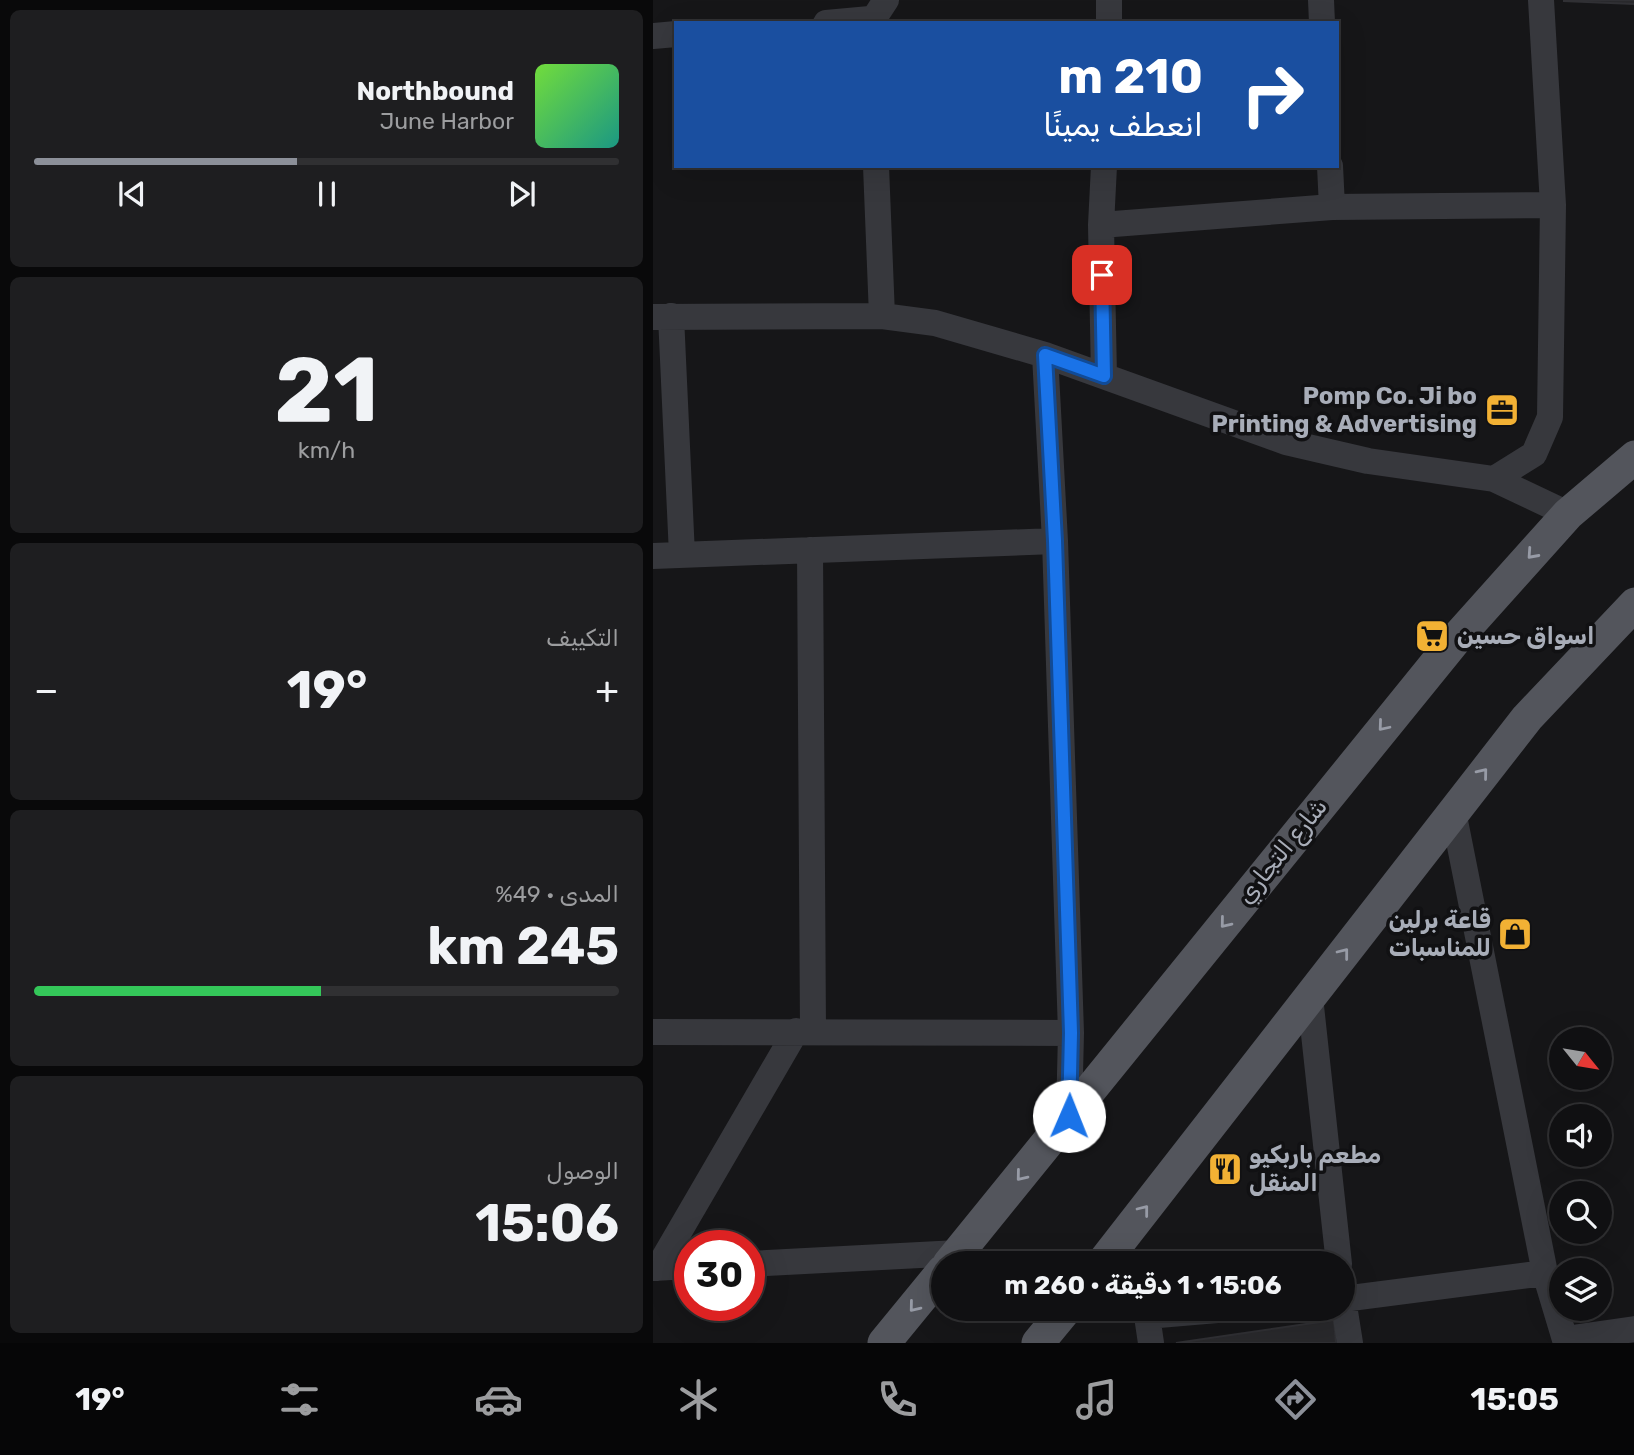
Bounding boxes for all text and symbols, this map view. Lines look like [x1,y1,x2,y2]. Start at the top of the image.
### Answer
text: 210 m [1058,47,1203,105]
icon: right [1227,49,1318,140]
text: Northbound [356,76,514,107]
text: انعطف يمينًا [1043,106,1203,144]
text: June Harbor [380,107,514,135]
icon: previous [113,175,151,213]
icon: pause [308,175,346,213]
icon: next [503,175,541,213]
pin [1072,245,1132,305]
icon: arrive [1083,256,1121,294]
text: 21 [274,336,379,444]
place label: Pomp Co. Ji bo Printing & Advertising [1212,382,1477,438]
office icon: Pomp Co. Ji bo Printing & Advertising [1483,391,1521,429]
text: km/h [298,436,355,464]
one-way arrow [1527,546,1540,559]
supermarket icon: اسواق حسين [1413,617,1451,655]
place label: اسواق حسين [1457,622,1594,650]
text: التكييف [546,624,619,652]
text: 19° [287,659,367,721]
text: − [34,667,59,713]
text: + [595,667,619,713]
one-way arrow [1379,718,1391,731]
one-way arrow [1475,768,1488,781]
street label: شارع التجاري [1231,793,1335,911]
text: المدى · 49% [495,880,619,908]
place label: قاعة برلين للمناسبات [1389,906,1491,962]
text: 245 km [427,915,619,977]
one-way arrow [1220,915,1233,927]
shop icon: قاعة برلين للمناسبات [1496,915,1534,953]
one-way arrow [1335,948,1348,960]
north arrow [1549,1027,1612,1090]
map controls [1549,1027,1612,1321]
position arrow [1032,1079,1106,1153]
button: sound [1549,1104,1612,1167]
place label: مطعم باربكيو المنقل [1249,1141,1381,1197]
restaurant icon: مطعم باربكيو المنقل [1206,1150,1244,1188]
text: الوصول [547,1157,619,1185]
one-way arrow [1016,1169,1029,1181]
button: search [1549,1181,1612,1244]
text: 15:06 [475,1192,619,1254]
one-way arrow [1136,1205,1149,1217]
speed limit sign: 30 [674,1230,765,1321]
button: layers [1549,1258,1612,1321]
text: 15:06 · 1 دقيقة · 260 m [1004,1270,1282,1301]
one-way arrow [910,1298,922,1311]
icon: filters [275,1375,324,1424]
icon: car [474,1375,523,1424]
icon: climate [674,1375,723,1424]
icon: phone [873,1375,922,1424]
icon: music [1072,1375,1121,1424]
icon: directions [1271,1375,1320,1424]
text: 19° [75,1380,125,1418]
text: 15:05 [1471,1380,1559,1418]

